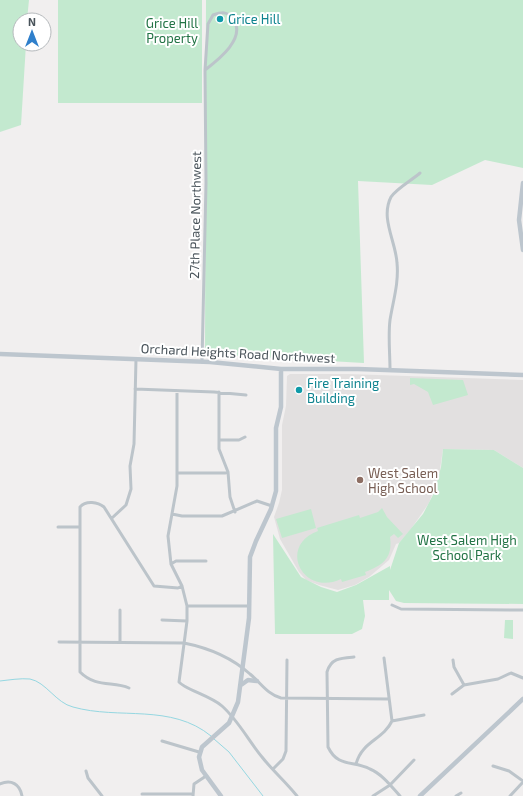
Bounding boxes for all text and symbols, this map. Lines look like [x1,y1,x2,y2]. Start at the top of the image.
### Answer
place label: Grice Hill [228,11,281,27]
north arrow [12,12,52,52]
marker: Grice Hill [215,14,225,24]
text: N [28,15,36,28]
park label: Grice Hill Property [146,15,198,46]
street label: 27th Place Northwest [186,151,204,279]
street label: Orchard Heights Road Northwest [140,340,336,366]
place label: Fire Training Building [307,375,379,406]
marker: Fire Training Building [294,385,304,395]
place label: West Salem High School [368,465,438,496]
marker: West Salem High School [355,475,365,485]
park label: West Salem High School Park [417,532,517,563]

